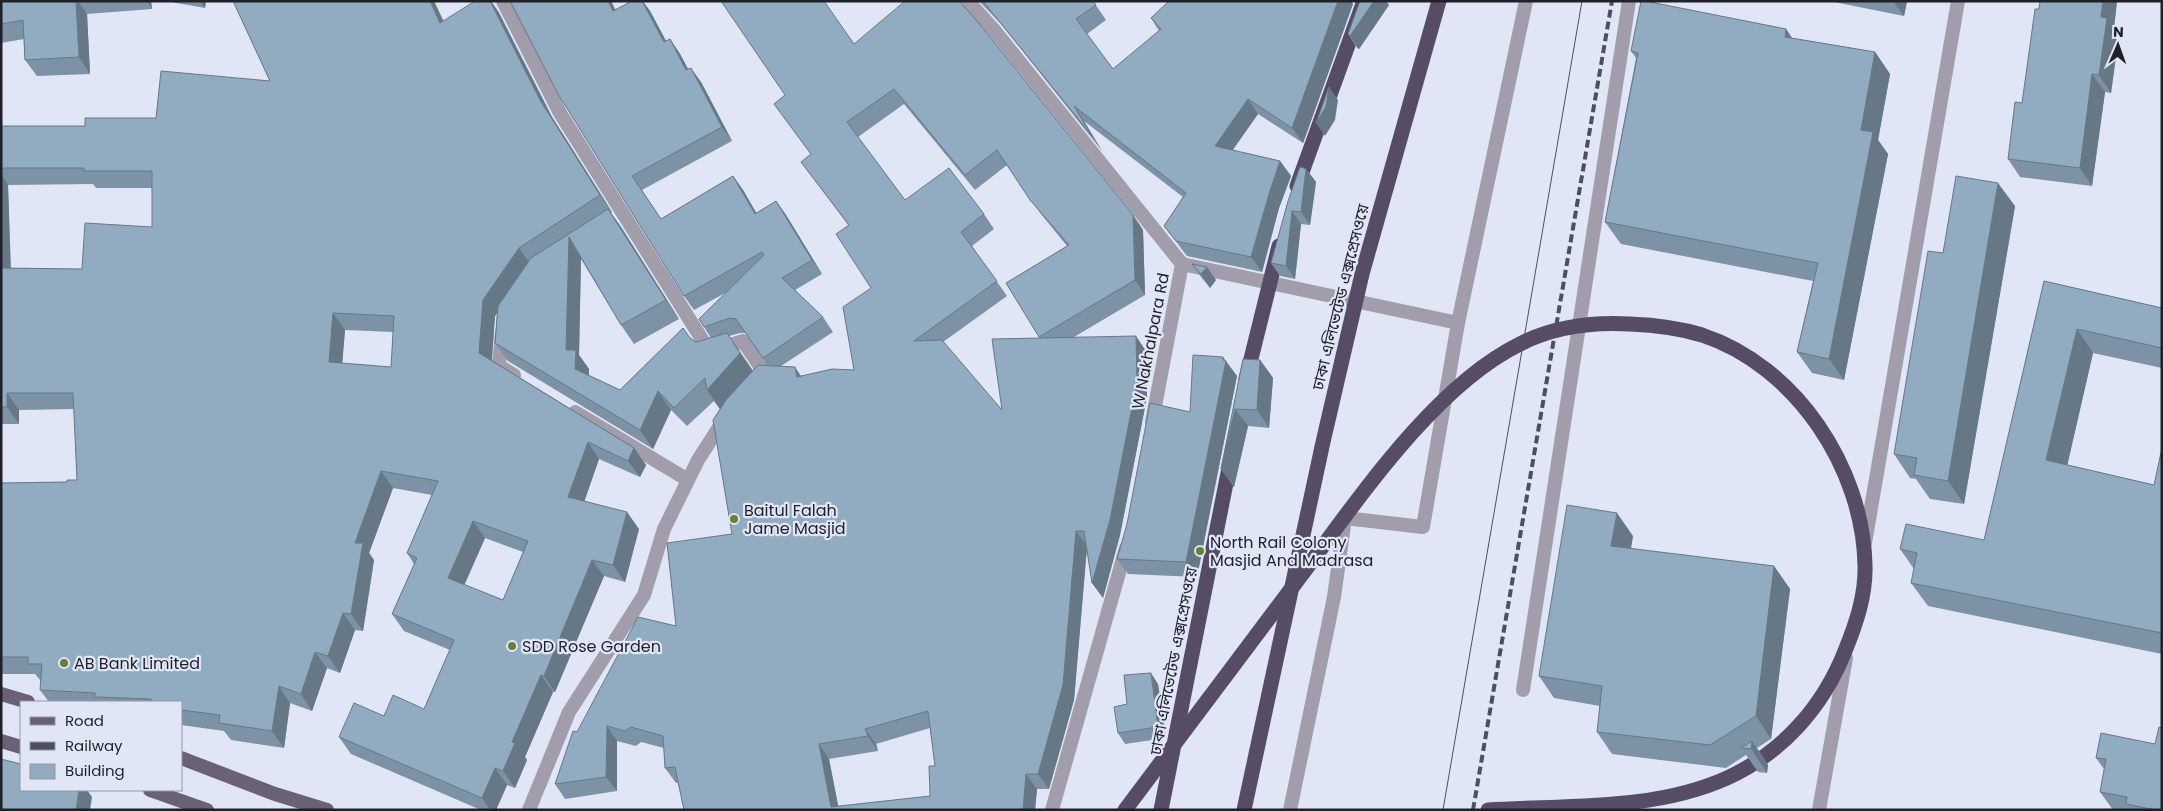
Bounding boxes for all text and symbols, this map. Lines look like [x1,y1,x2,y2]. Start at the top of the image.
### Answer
north arrow [2093,20,2143,70]
text: N [2113,22,2124,42]
street label: ঢাকা এলিভেটেড এক্সপ্রেসওয়ে [1306,201,1375,393]
street label: W Nakhalpara Rd [1126,271,1175,411]
place label: Baitul Falah Jame Masjid [744,499,846,540]
marker: Baitul Falah Jame Masjid [728,513,740,525]
place label: North Rail Colony Masjid And Madrasa [1210,531,1373,572]
marker: North Rail Colony Masjid And Madrasa [1194,545,1206,557]
street label: ঢাকা এলিভেটেড এক্সপ্রেসওয়ে [1144,564,1203,758]
place label: SDD Rose Garden [522,635,661,658]
marker: SDD Rose Garden [506,640,518,652]
place label: AB Bank Limited [74,652,200,675]
marker: AB Bank Limited [58,657,70,669]
legend [20,701,182,791]
text: Road [65,710,104,731]
text: Railway [65,735,123,756]
text: Building [65,760,125,781]

